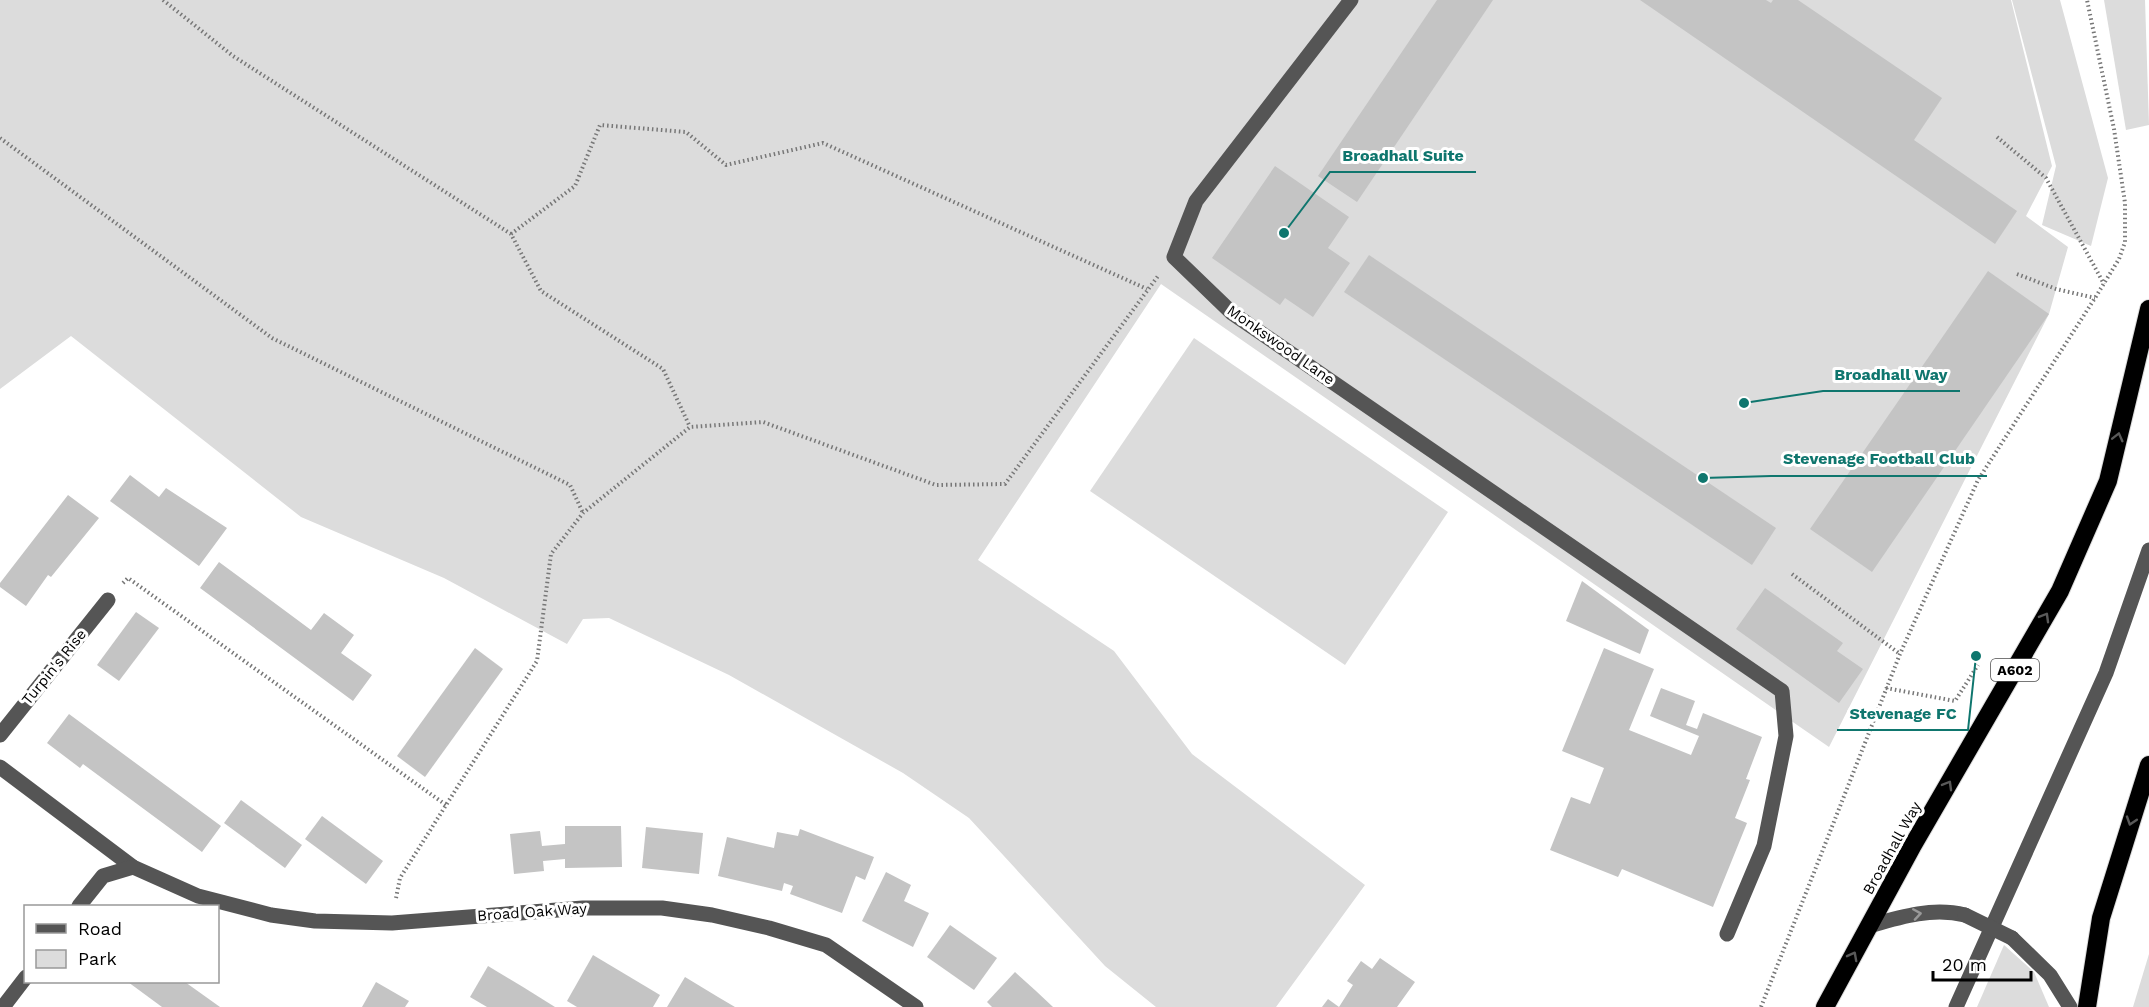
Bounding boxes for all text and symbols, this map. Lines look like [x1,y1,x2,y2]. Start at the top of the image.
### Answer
callout: Broadhall Suite [1330,138,1476,172]
text: Broadhall Suite [1342,146,1464,165]
street label: Monkswood Lane [1224,301,1338,389]
callout: Broadhall Way [1823,357,1960,391]
text: Broadhall Way [1834,365,1949,384]
one-way arrow [2111,432,2124,442]
callout: Stevenage Football Club [1771,442,1987,476]
text: Stevenage Football Club [1783,449,1975,468]
one-way arrow [2038,613,2050,623]
street label: Turpin's Rise [18,625,90,709]
road number: A602 [1991,659,2039,681]
callout: Stevenage FC [1837,696,1968,730]
text: Stevenage FC [1849,704,1957,723]
one-way arrow [1940,781,1952,791]
street label: Broadhall Way [1859,798,1925,898]
one-way arrow [2125,815,2138,826]
street label: Broad Oak Way [477,899,588,925]
legend [24,905,219,983]
one-way arrow [1912,909,1921,921]
text: Road [78,918,122,939]
scale bar [1933,944,2030,982]
text: Park [78,948,117,969]
one-way arrow [1846,952,1857,962]
text: 20 m [1942,954,1987,975]

